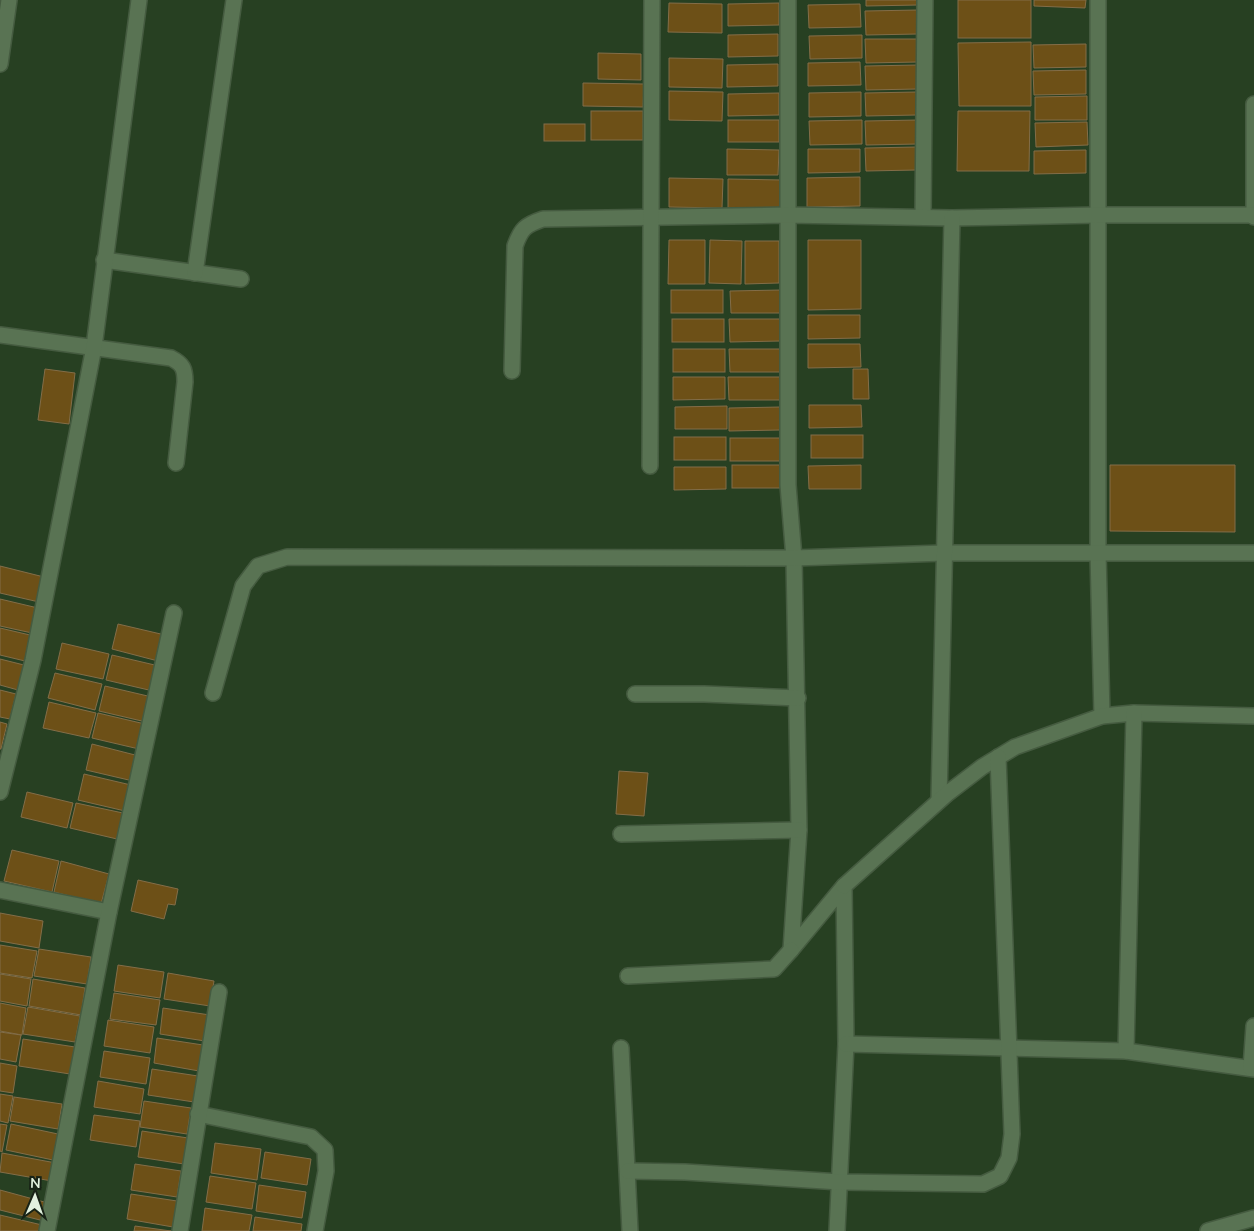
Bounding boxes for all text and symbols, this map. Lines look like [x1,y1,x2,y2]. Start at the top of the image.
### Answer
north arrow [10,1171,60,1221]
text: N [30,1174,41,1193]

